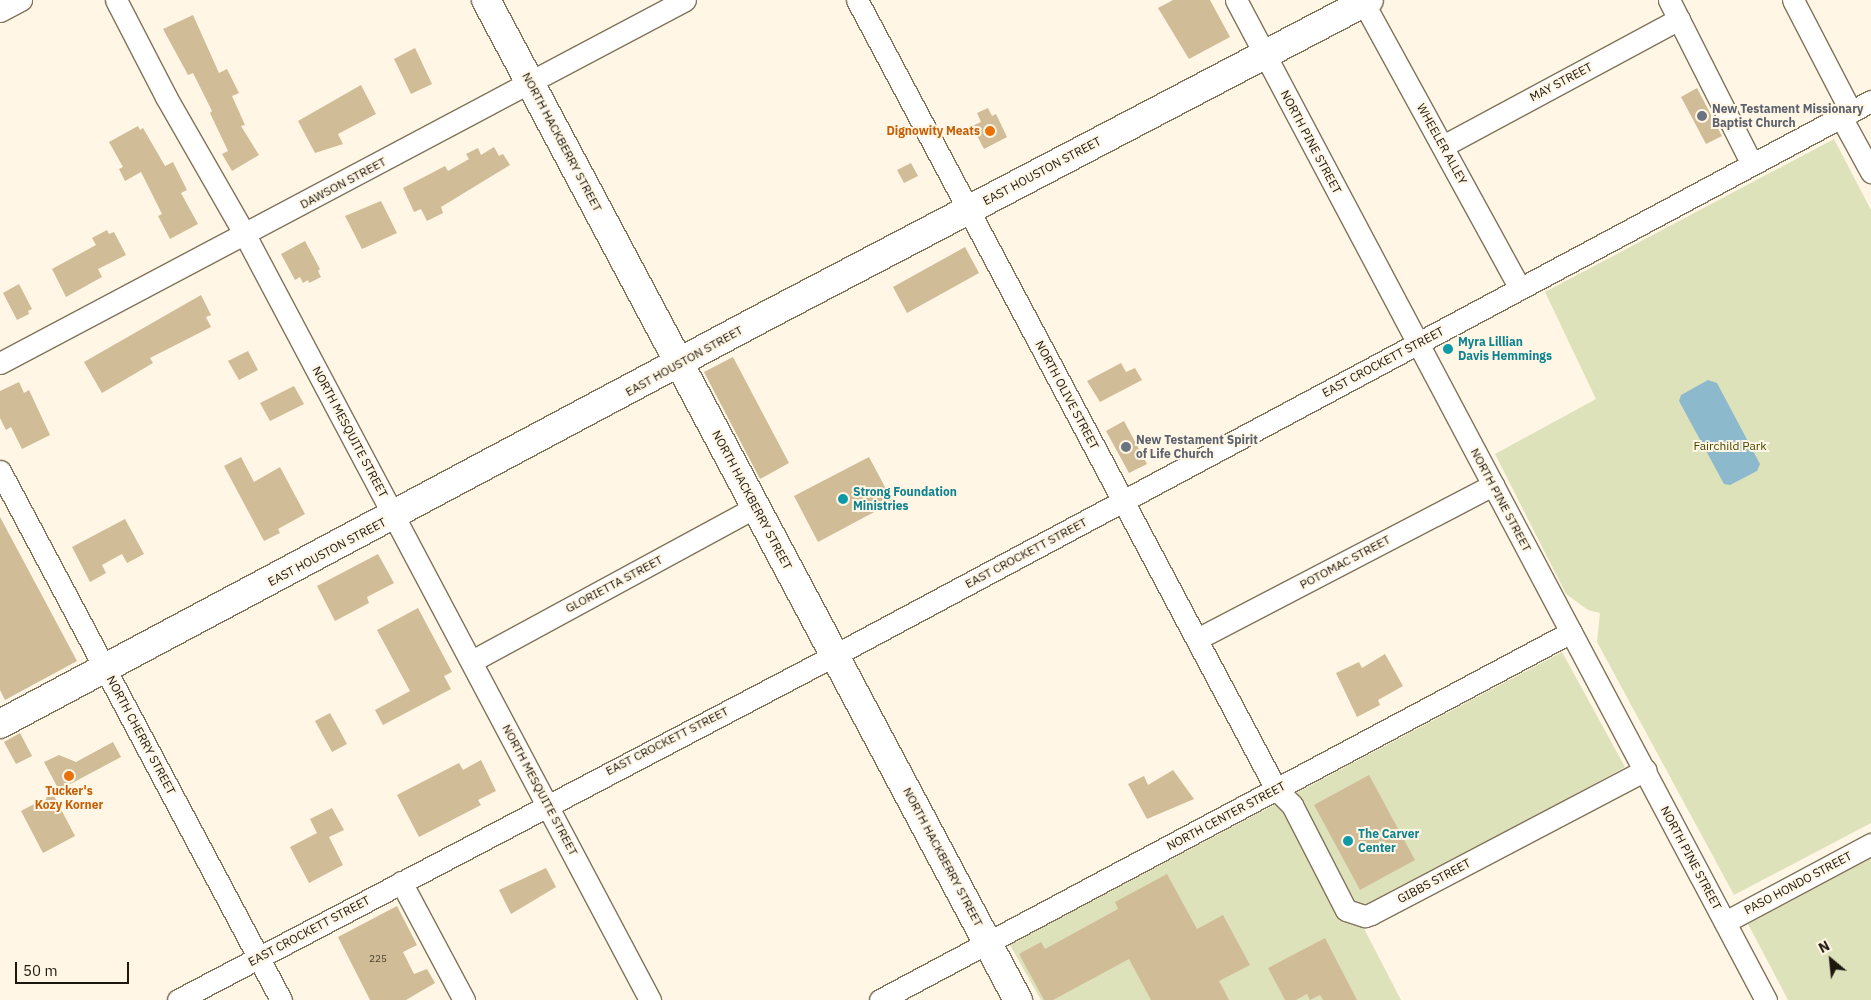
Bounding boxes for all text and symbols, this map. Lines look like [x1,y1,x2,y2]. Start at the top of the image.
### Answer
street label: MAY STREET [1527,59,1595,105]
street label: NORTH HACKBERRY STREET [519,70,605,214]
street label: NORTH PINE STREET [1278,88,1344,196]
street label: WHEELER ALLEY [1414,101,1470,187]
place label: New Testament Missionary Baptist Church [1712,102,1863,130]
marker: New Testament Missionary Baptist Church [1696,110,1708,122]
place label: Dignowity Meats [886,124,980,138]
marker: Dignowity Meats [984,125,996,137]
street label: EAST HOUSTON STREET [980,134,1104,208]
street label: DAWSON STREET [298,154,388,212]
street label: EAST HOUSTON STREET [623,323,745,399]
street label: EAST CROCKETT STREET [1320,324,1446,400]
place label: Myra Lillian Davis Hemmings [1458,335,1552,363]
street label: NORTH OLIVE STREET [1032,338,1102,452]
marker: Myra Lillian Davis Hemmings [1442,343,1454,355]
street label: NORTH MESQUITE STREET [309,364,391,500]
street label: NORTH HACKBERRY STREET [709,428,795,572]
place label: New Testament Spirit of Life Church [1136,433,1258,461]
park label: Fairchild Park [1693,439,1767,453]
marker: New Testament Spirit of Life Church [1120,441,1132,453]
street label: NORTH PINE STREET [1468,446,1534,554]
place label: Strong Foundation Ministries [853,485,957,513]
marker: Strong Foundation Ministries [837,493,849,505]
street label: EAST HOUSTON STREET [265,515,389,589]
street label: EAST CROCKETT STREET [963,515,1089,591]
street label: POTOMAC STREET [1297,532,1393,592]
street label: GLORIETTA STREET [563,552,665,616]
street label: NORTH CHERRY STREET [104,673,178,797]
street label: EAST CROCKETT STREET [603,704,731,778]
street label: NORTH MESQUITE STREET [499,722,581,858]
marker: Tucker's Kozy Korner [63,770,75,782]
street label: NORTH CENTER STREET [1164,779,1288,853]
place label: Tucker's Kozy Korner [35,784,103,812]
street label: NORTH HACKBERRY STREET [900,785,986,929]
street label: NORTH PINE STREET [1658,804,1724,912]
place label: The Carver Center [1358,827,1419,855]
marker: The Carver Center [1342,835,1354,847]
street label: PASO HONDO STREET [1742,849,1854,917]
street label: GIBBS STREET [1395,856,1473,906]
street label: EAST CROCKETT STREET [246,893,372,969]
north arrow [1806,935,1856,985]
text: N [1815,936,1833,957]
scale bar [18,952,131,984]
house number: 225 [369,953,387,965]
text: 50 m [23,961,58,980]

